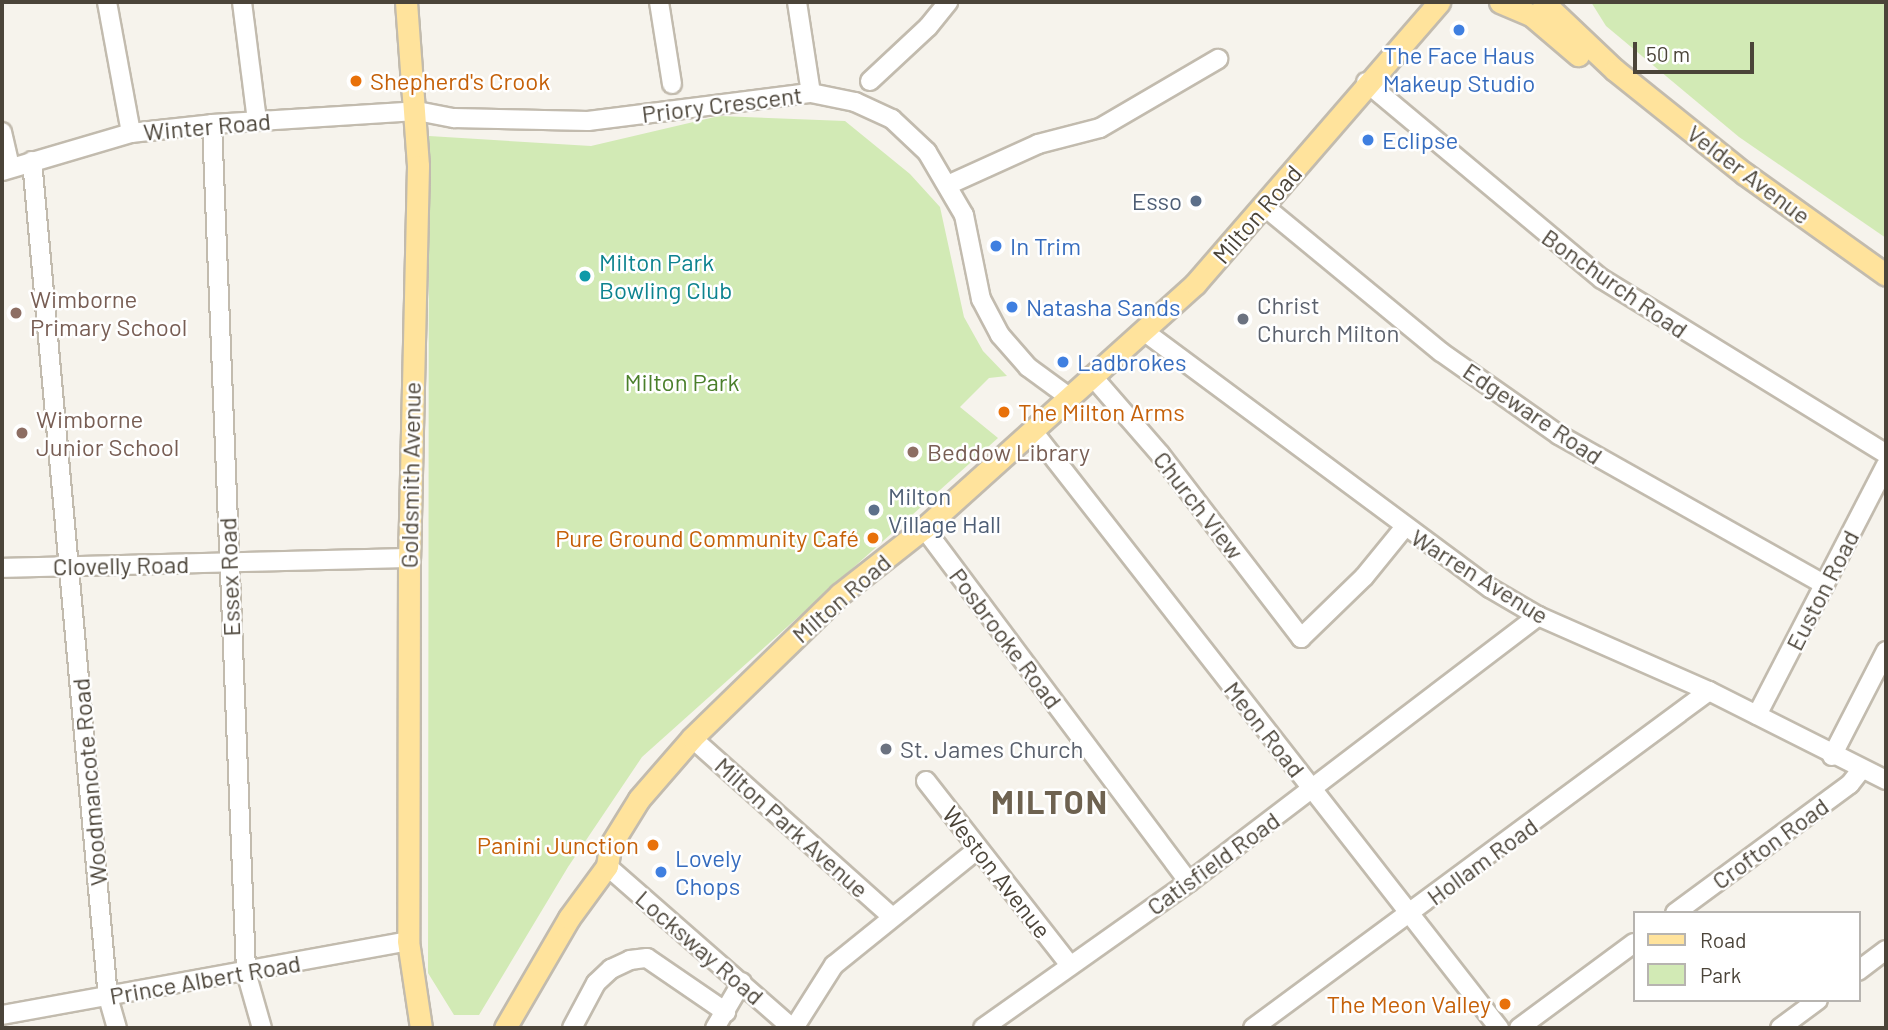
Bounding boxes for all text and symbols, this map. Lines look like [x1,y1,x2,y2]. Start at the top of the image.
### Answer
marker: The Face Haus Makeup Studio [1451,22,1467,38]
scale bar [1636,28,1757,72]
place label: The Face Haus Makeup Studio [1383,41,1535,97]
text: 50 m [1646,41,1690,66]
place label: Shepherd's Crook [370,67,550,95]
marker: Shepherd's Crook [348,73,364,89]
street label: Priory Crescent [640,80,804,128]
street label: Winter Road [142,106,272,146]
street label: Velder Avenue [1682,118,1816,230]
place label: Eclipse [1382,126,1458,154]
marker: Eclipse [1360,132,1376,148]
street label: Milton Road [1206,159,1308,269]
place label: Esso [1132,187,1182,215]
marker: Esso [1188,193,1204,209]
street label: Bonchurch Road [1537,222,1693,344]
place label: In Trim [1010,232,1081,260]
marker: In Trim [988,238,1004,254]
place label: Milton Park Bowling Club [599,248,732,304]
marker: Milton Park Bowling Club [577,268,593,284]
place label: Wimborne Primary School [30,285,187,341]
place label: Christ Church Milton [1257,291,1399,347]
place label: Natasha Sands [1026,293,1181,321]
marker: Natasha Sands [1004,299,1020,315]
marker: Wimborne Primary School [8,305,24,321]
marker: Christ Church Milton [1235,311,1251,327]
place label: Ladbrokes [1077,348,1186,376]
marker: Ladbrokes [1055,354,1071,370]
street label: Edgeware Road [1458,356,1608,470]
park label: Milton Park [624,368,740,396]
street label: Goldsmith Avenue [394,381,426,569]
place label: The Milton Arms [1018,398,1185,426]
marker: The Milton Arms [996,404,1012,420]
place label: Wimborne Junior School [36,405,179,461]
marker: Wimborne Junior School [14,425,30,441]
place label: Beddow Library [927,438,1090,466]
marker: Beddow Library [905,444,921,460]
street label: Church View [1148,445,1250,565]
place label: Milton Village Hall [888,482,1001,538]
marker: Milton Village Hall [866,502,882,518]
street label: Essex Road [213,517,245,637]
street label: Warren Avenue [1406,522,1554,630]
place label: Pure Ground Community Café [555,524,859,552]
street label: Euston Road [1779,525,1865,655]
marker: Pure Ground Community Café [865,530,881,546]
street label: Milton Road [786,547,896,649]
street label: Clovelly Road [53,549,189,581]
street label: Posbrooke Road [944,562,1068,714]
street label: Meon Road [1219,675,1311,783]
street label: Woodmancote Road [66,677,112,887]
place label: St. James Church [900,735,1083,763]
marker: St. James Church [878,741,894,757]
street label: Milton Park Avenue [709,751,875,903]
district label: MILTON [992,782,1108,820]
street label: Crofton Road [1706,791,1834,895]
street label: Weston Avenue [937,800,1057,944]
street label: Catisfield Road [1141,805,1285,921]
street label: Hollam Road [1421,811,1543,911]
place label: Panini Junction [477,831,639,859]
marker: Panini Junction [645,837,661,853]
place label: Lovely Chops [675,844,742,900]
marker: Lovely Chops [653,864,669,880]
street label: Locksway Road [630,884,770,1010]
legend [1632,911,1860,1002]
text: Road [1700,927,1746,952]
street label: Prince Albert Road [107,948,303,1010]
text: Park [1700,962,1741,987]
place label: The Meon Valley [1326,990,1491,1018]
marker: The Meon Valley [1497,996,1513,1012]

